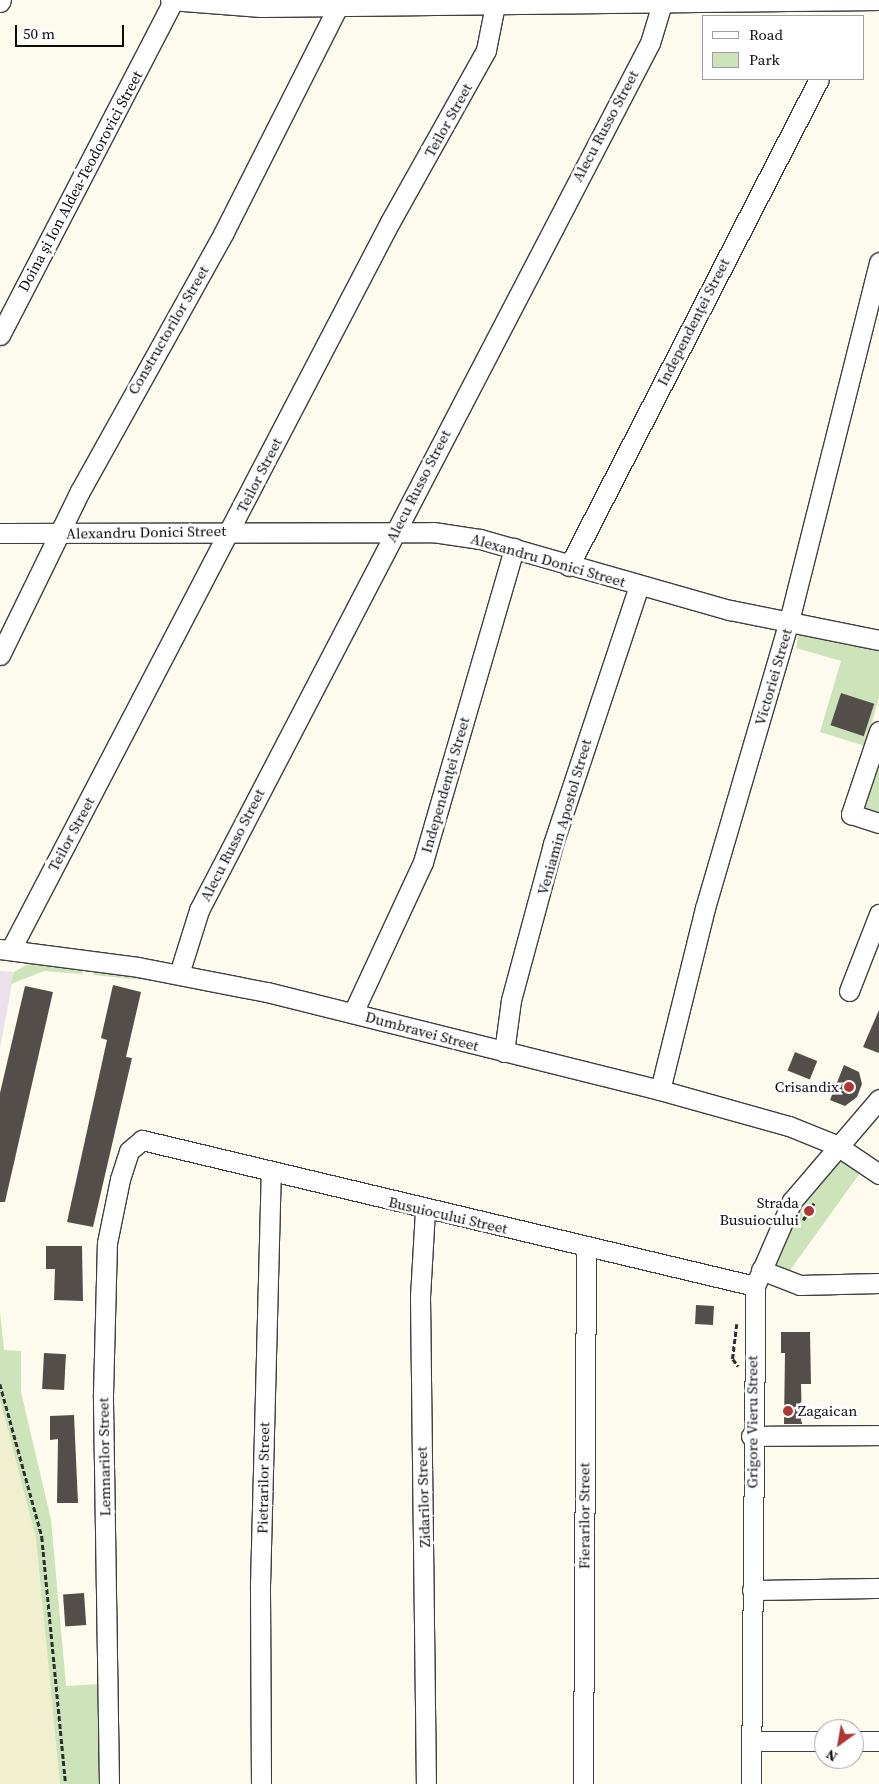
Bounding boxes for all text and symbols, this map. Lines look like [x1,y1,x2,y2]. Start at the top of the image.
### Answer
scale bar [18,15,126,47]
legend [702,15,864,80]
text: 50 m [23,23,55,44]
text: Road [749,24,783,45]
text: Park [749,49,780,70]
street label: Alecu Russo Street [568,67,642,185]
street label: Doina și Ion Aldea-Teodorovici Street [14,68,146,294]
street label: Teilor Street [420,80,476,160]
street label: Independenței Street [653,255,733,389]
street label: Constructorilor Street [124,262,212,398]
street label: Alecu Russo Street [382,427,454,545]
street label: Teilor Street [232,435,286,515]
street label: Alexandru Donici Street [66,522,226,542]
street label: Alexandru Donici Street [469,529,627,591]
street label: Victoriei Street [751,627,795,727]
street label: Independenţei Street [417,715,473,855]
street label: Veniamin Apostol Street [533,737,595,897]
street label: Alecu Russo Street [196,786,268,904]
street label: Teilor Street [44,794,98,874]
street label: Dumbravei Street [363,1007,481,1055]
place label: Crisandix [775,1078,839,1096]
marker: Crisandix [843,1081,855,1093]
street label: Busuiocului Street [387,1193,509,1237]
place label: Strada Busuiocului [720,1193,799,1228]
marker: Strada Busuiocului [803,1205,815,1217]
street label: Grigore Vieru Street [743,1355,761,1489]
street label: Lemnarilor Street [94,1397,114,1517]
place label: Zagaican [798,1402,857,1420]
marker: Zagaican [782,1405,794,1417]
street label: Pietrarilor Street [253,1422,273,1534]
street label: Zidarilor Street [412,1446,434,1548]
street label: Fierarilor Street [575,1463,593,1569]
north arrow [814,1719,864,1769]
text: N [822,1745,841,1767]

